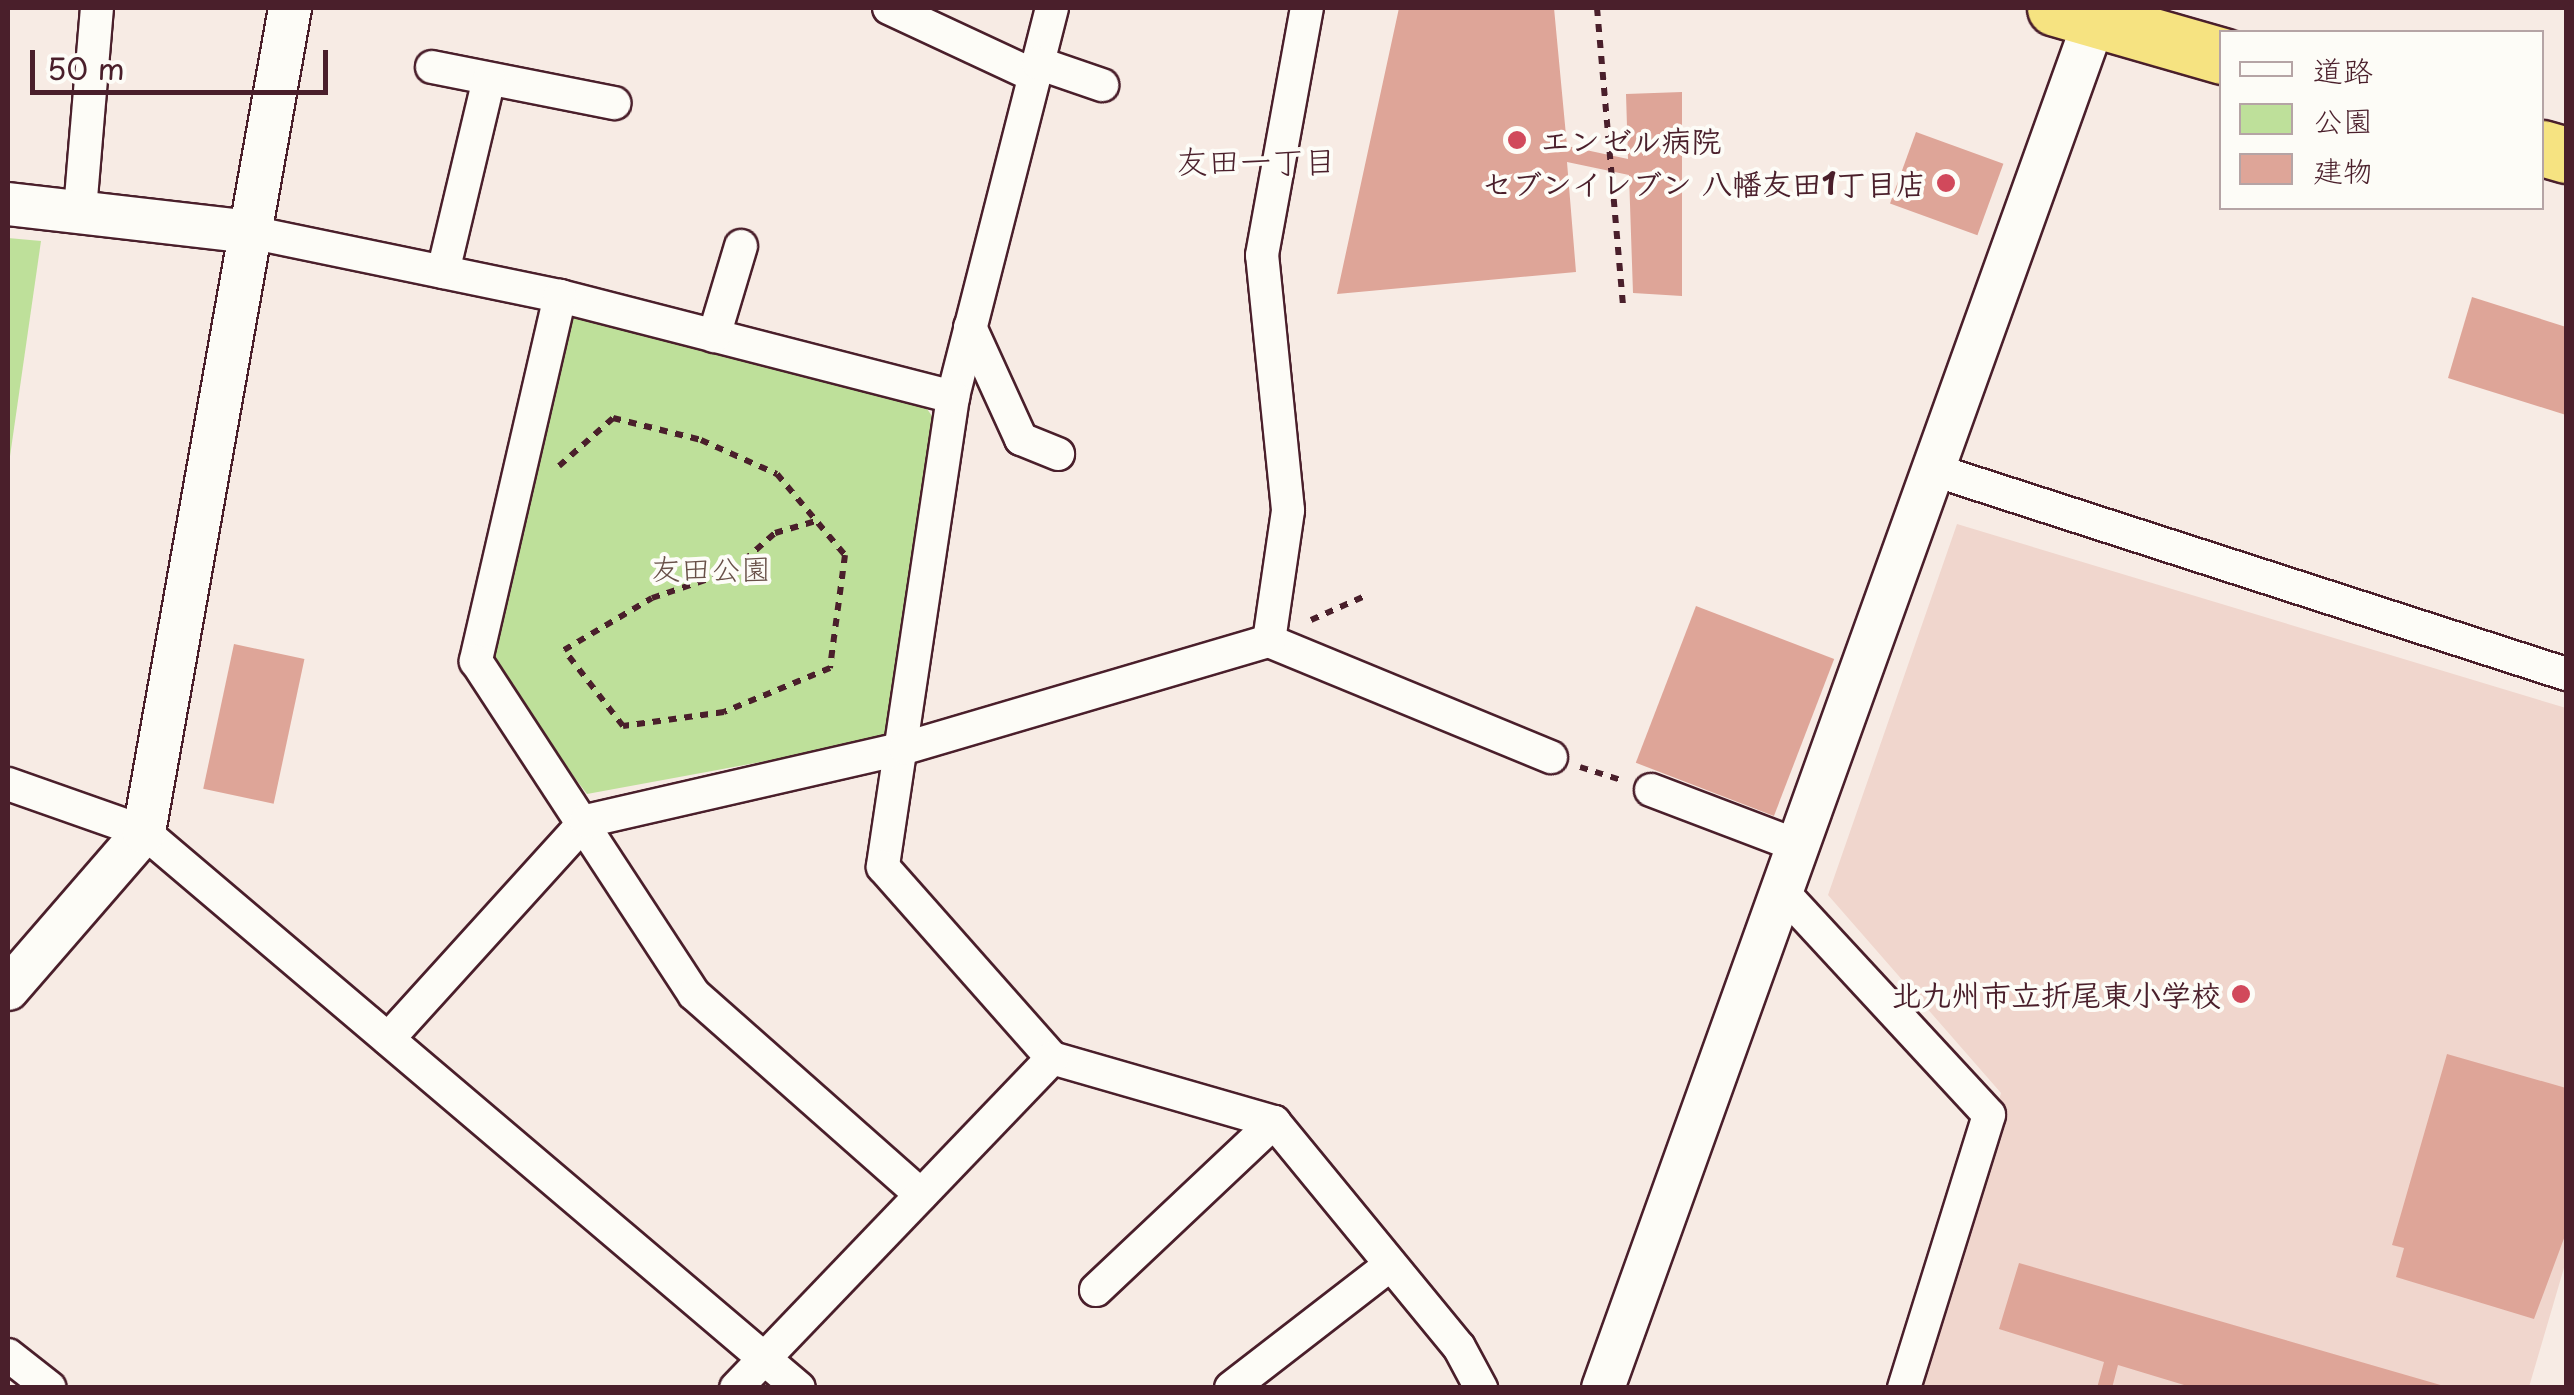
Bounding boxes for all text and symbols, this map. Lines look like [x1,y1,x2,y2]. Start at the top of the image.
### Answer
scale bar [35,30,332,92]
legend [2219,30,2544,210]
text: 50 m [47,45,125,90]
text: 道路 [2313,47,2373,92]
text: 公園 [2313,97,2373,142]
place label: エンゼル病院 [1540,122,1720,158]
marker: エンゼル病院 [1504,127,1530,153]
district label: 友田一丁目 [1176,141,1336,179]
text: 建物 [2313,147,2373,192]
place label: セブンイレブン 八幡友田1丁目店 [1482,165,1926,201]
marker: セブンイレブン 八幡友田1丁目店 [1935,172,1957,194]
park label: 友田公園 [651,550,771,586]
place label: 北九州市立折尾東小学校 [1891,976,2221,1012]
marker: 北九州市立折尾東小学校 [2230,983,2252,1005]

